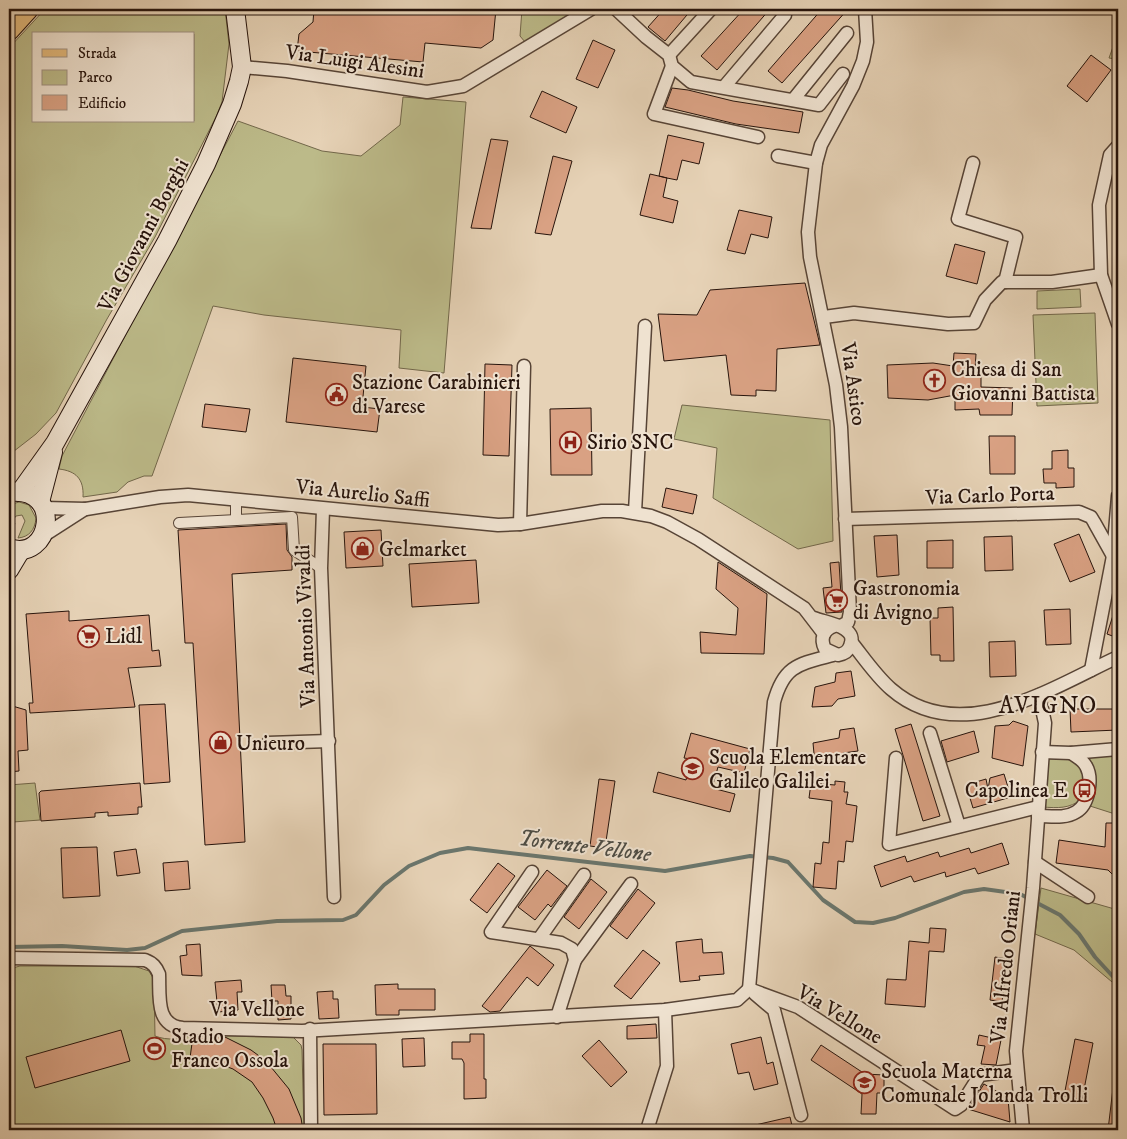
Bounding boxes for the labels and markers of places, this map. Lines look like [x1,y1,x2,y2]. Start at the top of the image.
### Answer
place label: Chiesa di San Giovanni Battista [951,357,1095,407]
church icon: Chiesa di San Giovanni Battista [923,369,947,393]
place label: Stazione Carabinieri di Varese [352,370,521,420]
public building icon: Stazione Carabinieri di Varese [324,382,348,406]
hospital icon: Sirio SNC [559,430,583,454]
place label: Sirio SNC [587,430,673,456]
shop icon: Gelmarket [351,537,375,561]
place label: Gelmarket [379,537,467,563]
place label: Gastronomia di Avigno [853,576,960,626]
supermarket icon: Gastronomia di Avigno [825,588,849,612]
supermarket icon: Lidl [77,624,101,648]
place label: Lidl [105,624,143,650]
shop icon: Unieuro [208,731,232,755]
place label: Unieuro [236,731,305,757]
place label: Scuola Elementare Galileo Galilei [709,745,867,795]
school or university icon: Scuola Elementare Galileo Galilei [681,757,705,781]
place label: Capolinea E [965,778,1068,804]
bus stop icon: Capolinea E [1072,778,1096,802]
place label: Stadio Franco Ossola [171,1024,289,1074]
sports icon: Stadio Franco Ossola [143,1036,167,1060]
place label: Scuola Materna Comunale Jolanda Trolli [881,1059,1088,1109]
school or university icon: Scuola Materna Comunale Jolanda Trolli [853,1071,877,1095]

